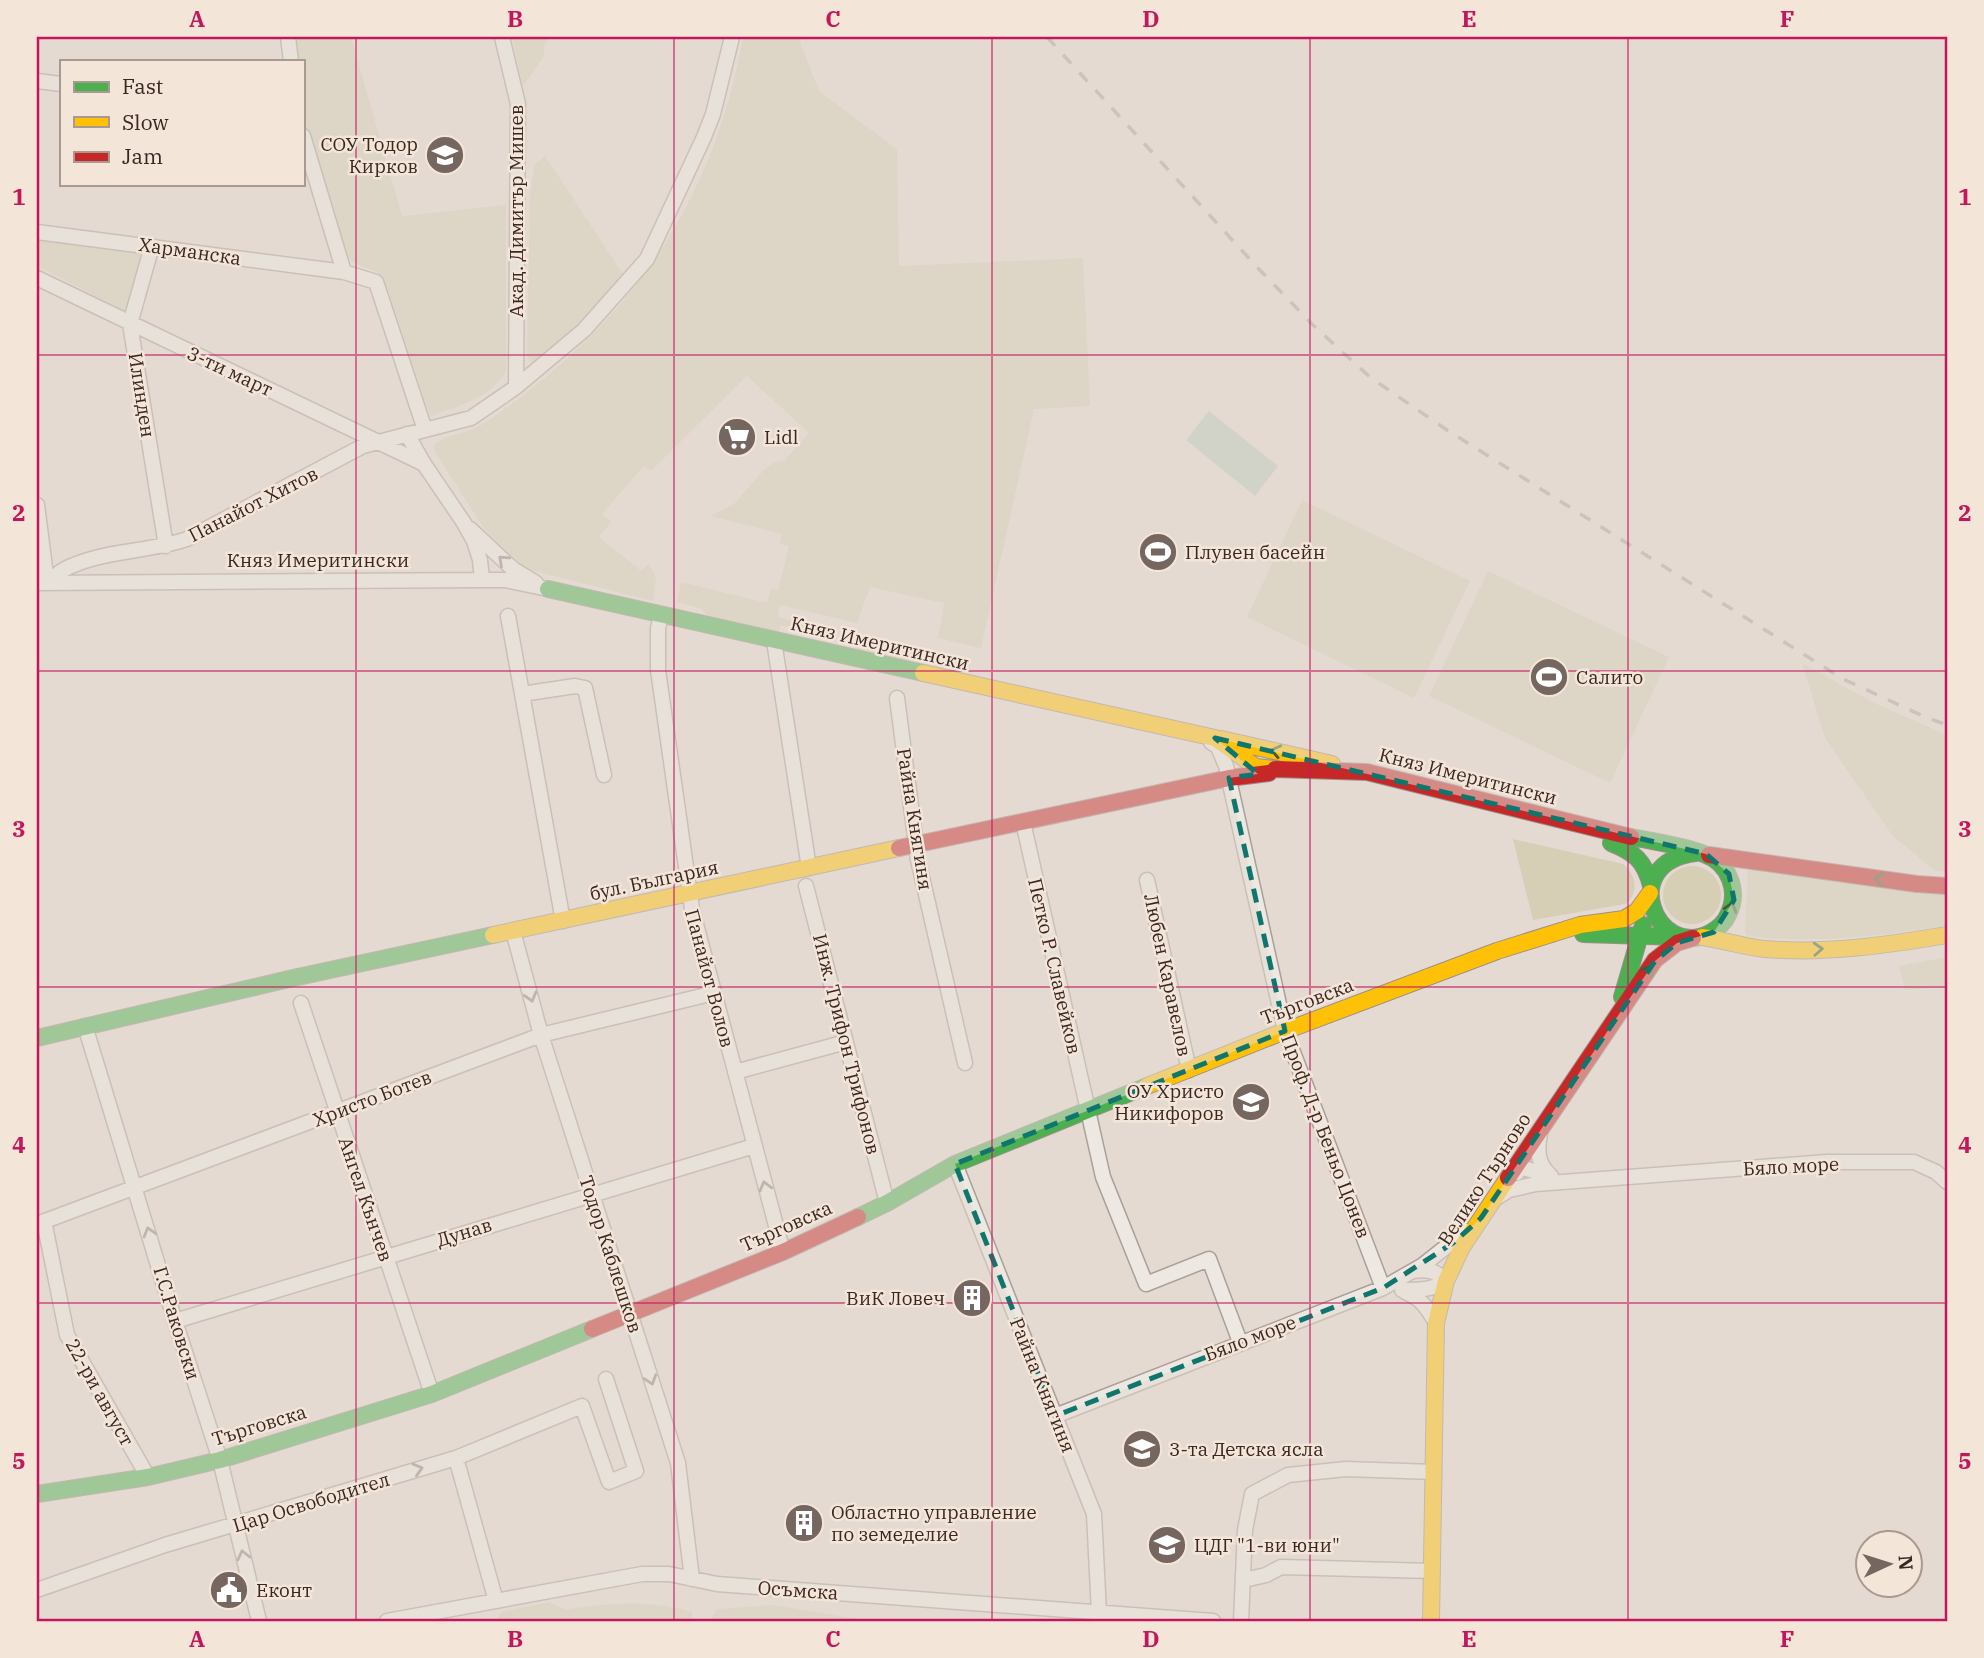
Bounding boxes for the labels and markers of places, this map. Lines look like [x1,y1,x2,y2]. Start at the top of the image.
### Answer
place label: СОУ Тодор Кирков [320,132,418,178]
school or university icon: СОУ Тодор Кирков [424,134,466,176]
supermarket icon: Lidl [716,416,758,458]
place label: Lidl [764,425,799,449]
sports icon: Плувен басейн [1137,531,1179,573]
place label: Плувен басейн [1185,540,1325,564]
sports icon: Салито [1528,656,1570,698]
place label: Салито [1576,665,1643,689]
place label: ОУ Христо Никифоров [1114,1079,1224,1125]
school or university icon: ОУ Христо Никифоров [1230,1081,1272,1123]
building icon: ВиК Ловеч [951,1277,993,1319]
place label: ВиК Ловеч [846,1286,945,1310]
school or university icon: 3-та Детска ясла [1121,1428,1163,1470]
place label: 3-та Детска ясла [1169,1437,1324,1461]
place label: Областно управление по земеделие [831,1500,1037,1546]
building icon: Областно управление по земеделие [783,1502,825,1544]
school or university icon: ЦДГ "1-ви юни" [1146,1524,1188,1566]
place label: ЦДГ "1-ви юни" [1194,1533,1340,1557]
public building icon: Еконт [208,1569,250,1611]
place label: Еконт [256,1578,312,1602]

